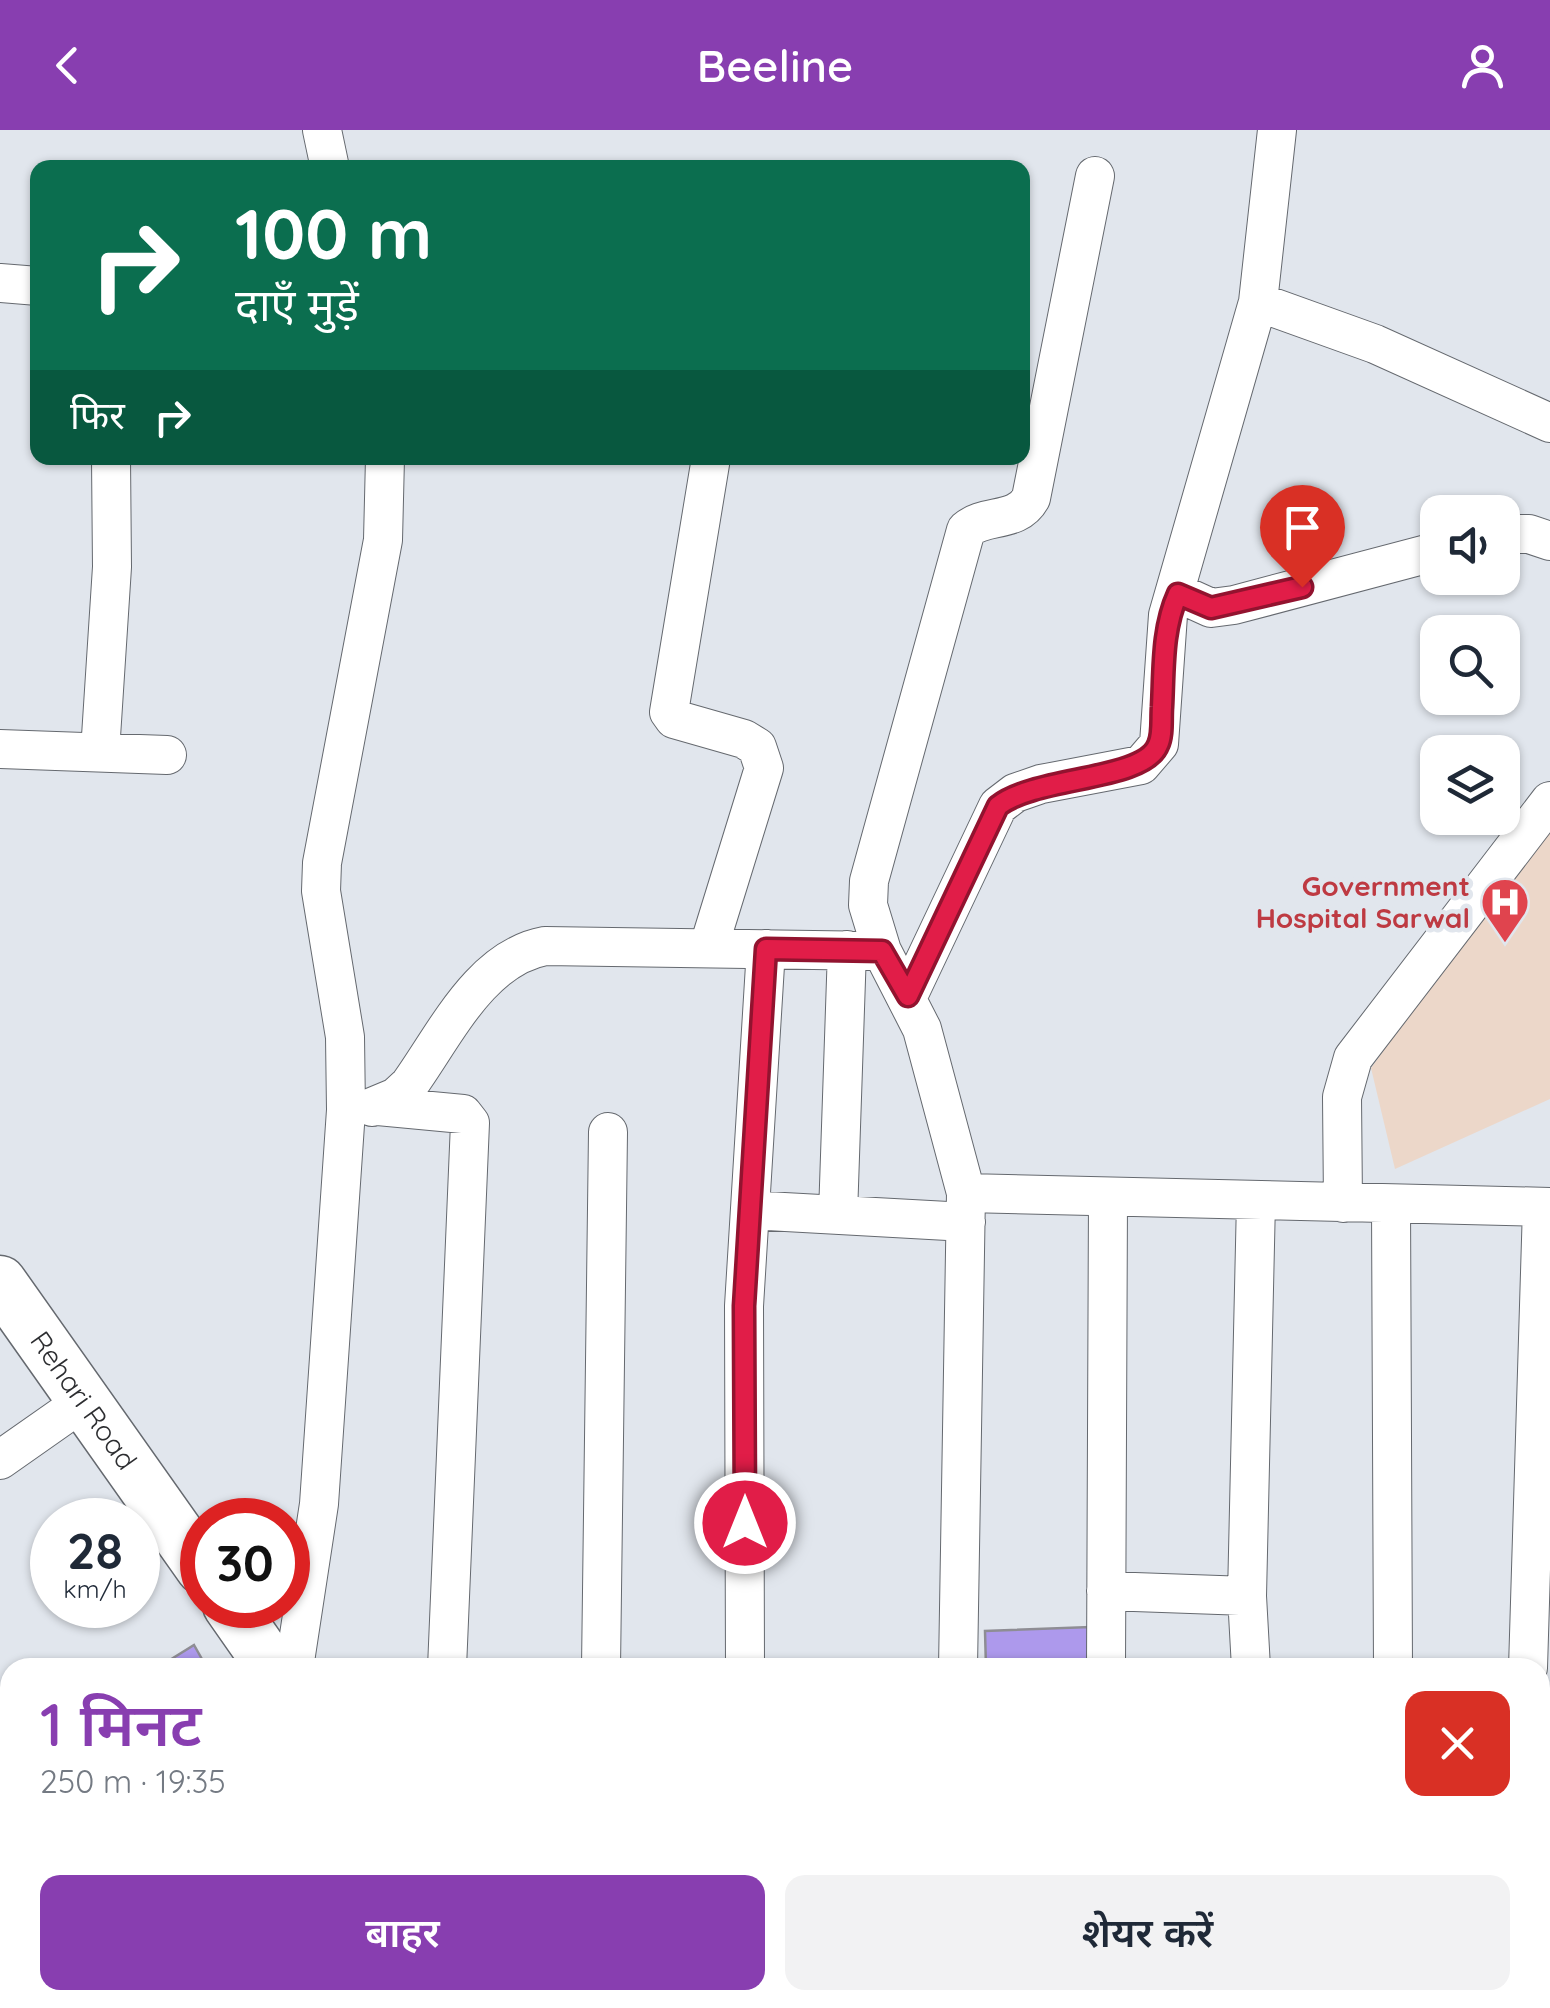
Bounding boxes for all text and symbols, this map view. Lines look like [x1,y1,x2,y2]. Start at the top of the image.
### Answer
text: Beeline [697,37,853,93]
icon: back [40,38,95,93]
icon: person [1455,38,1510,93]
text: 100 m [235,189,432,277]
icon: right [70,200,200,330]
text: दाएँ मुड़ें [235,276,359,332]
icon: right [145,390,200,445]
text: फिर [70,391,125,439]
pin [1260,485,1345,588]
map controls [1420,495,1520,835]
button: sound [1420,495,1520,595]
icon: arrive [1275,500,1330,555]
button: search [1420,615,1520,715]
button: layers [1420,735,1520,835]
place label: Government Hospital Sarwal [1256,868,1470,935]
hospital icon: Government Hospital Sarwal [1479,876,1531,944]
street label: Rehari Road [23,1324,145,1476]
position arrow [693,1471,797,1575]
speed limit sign: 30 [180,1498,310,1628]
text: 28 [67,1519,123,1582]
text: km/h [63,1573,127,1604]
text: 1 मिनट [40,1686,201,1761]
button: close [1405,1691,1510,1796]
text: 250 m · 19:35 [40,1761,226,1801]
button: बाहर [40,1875,765,1990]
button: शेयर करें [785,1875,1510,1990]

